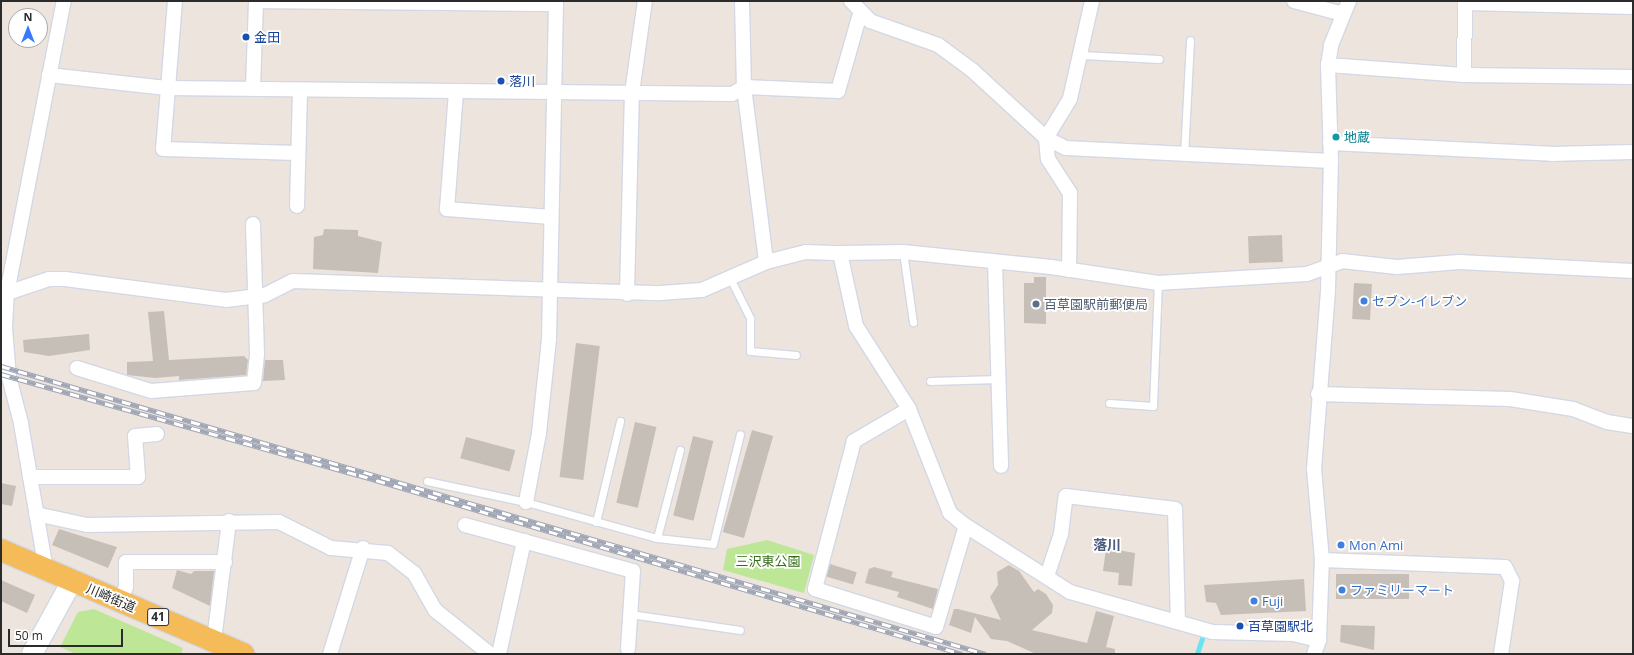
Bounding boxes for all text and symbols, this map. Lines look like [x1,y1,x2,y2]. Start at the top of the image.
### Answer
north arrow [8,8,48,48]
text: N [24,9,32,24]
place label: 金田 [254,29,280,45]
marker: 金田 [241,32,251,42]
place label: 落川 [509,73,535,89]
marker: 落川 [496,76,506,86]
place label: 地蔵 [1344,129,1370,145]
marker: 地蔵 [1331,132,1341,142]
place label: セブン-イレブン [1372,293,1467,309]
place label: 百草園駅前郵便局 [1044,296,1148,312]
marker: セブン-イレブン [1359,296,1369,306]
marker: 百草園駅前郵便局 [1031,299,1041,309]
district label: 落川 [1093,537,1121,553]
place label: Mon Ami [1349,537,1403,553]
marker: Mon Ami [1336,540,1346,550]
park label: 三沢東公園 [736,553,800,569]
street label: 川崎街道 [84,581,138,615]
place label: ファミリーマート [1350,582,1454,598]
marker: ファミリーマート [1337,585,1347,595]
place label: Fuji [1262,593,1283,609]
marker: Fuji [1249,596,1259,606]
road number: 41 [147,607,169,627]
place label: 百草園駅北 [1248,618,1313,634]
scale bar [10,621,125,647]
marker: 百草園駅北 [1235,621,1245,631]
text: 50 m [15,627,43,644]

